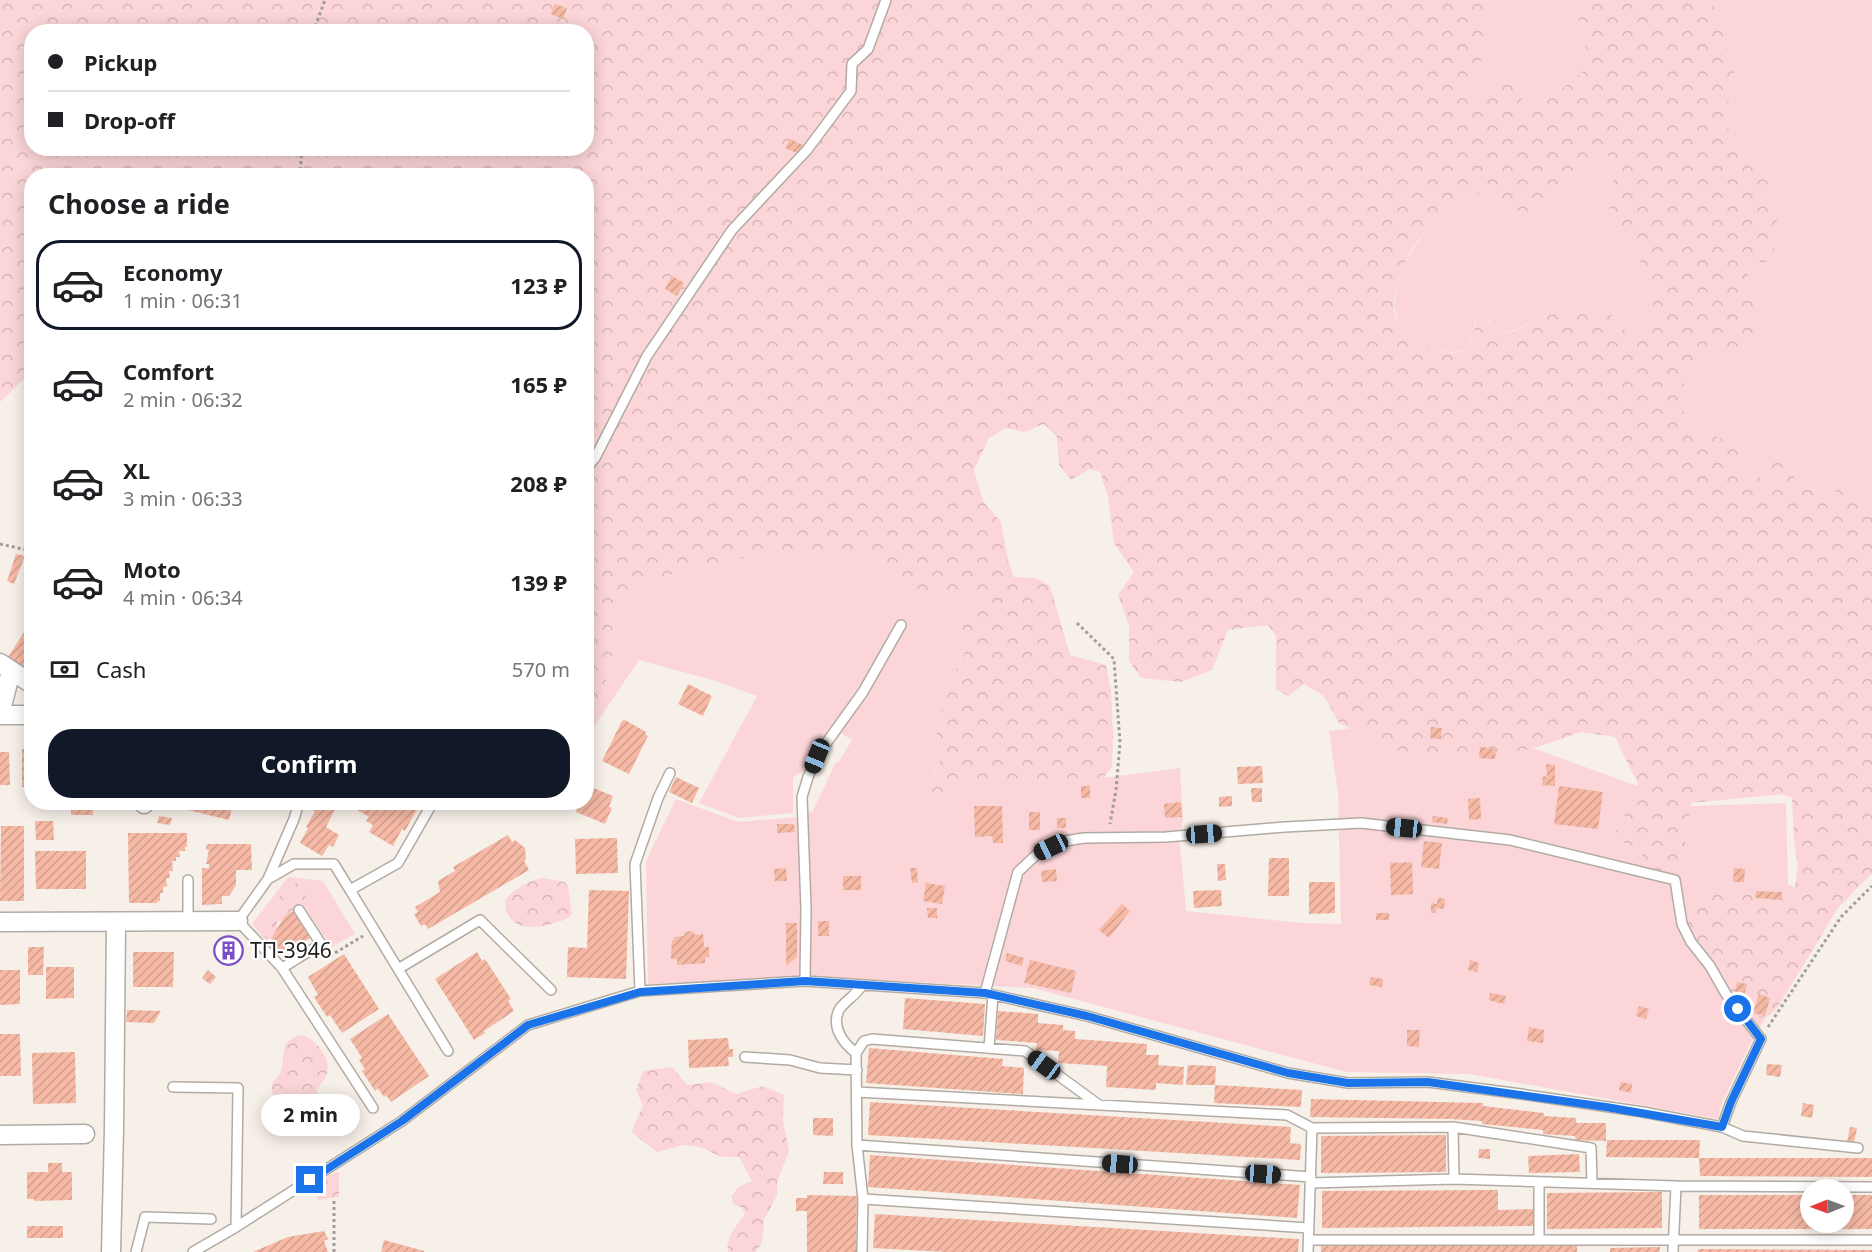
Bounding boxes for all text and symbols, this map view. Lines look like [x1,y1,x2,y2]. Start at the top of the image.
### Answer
text: Pickup [84,47,157,77]
text: Drop-off [84,105,175,135]
text: Choose a ride [48,185,230,222]
text: Economy [123,257,222,287]
icon: car [51,258,105,312]
text: 123 ₽ [510,270,567,300]
text: 1 min · 06:31 [123,287,243,314]
text: Comfort [123,356,214,386]
icon: car [51,357,105,411]
text: 165 ₽ [510,369,567,399]
text: 2 min · 06:32 [123,386,243,413]
text: XL [123,455,150,485]
icon: car [51,456,105,510]
text: 208 ₽ [510,468,567,498]
text: 3 min · 06:33 [123,485,243,512]
text: Moto [123,554,181,584]
icon: car [51,555,105,609]
text: 139 ₽ [510,567,567,597]
text: 4 min · 06:34 [123,584,243,611]
icon: cash [48,653,81,686]
text: Cash [96,654,146,684]
text: 570 m [512,656,570,683]
button: Confirm [48,729,570,798]
car [802,736,832,776]
car [1385,817,1423,839]
car [1185,824,1223,844]
car [1031,831,1071,863]
building icon: ТП-3946 [213,935,245,967]
place label: ТП-3946 [250,936,332,964]
route start [1724,995,1751,1022]
car [1024,1047,1064,1083]
callout: 2 min [260,1093,360,1135]
text: 2 min [283,1101,338,1128]
car [1101,1154,1139,1174]
car [1244,1164,1282,1184]
route end [296,1166,323,1193]
north arrow [1800,1179,1854,1233]
map controls [1800,1179,1854,1233]

